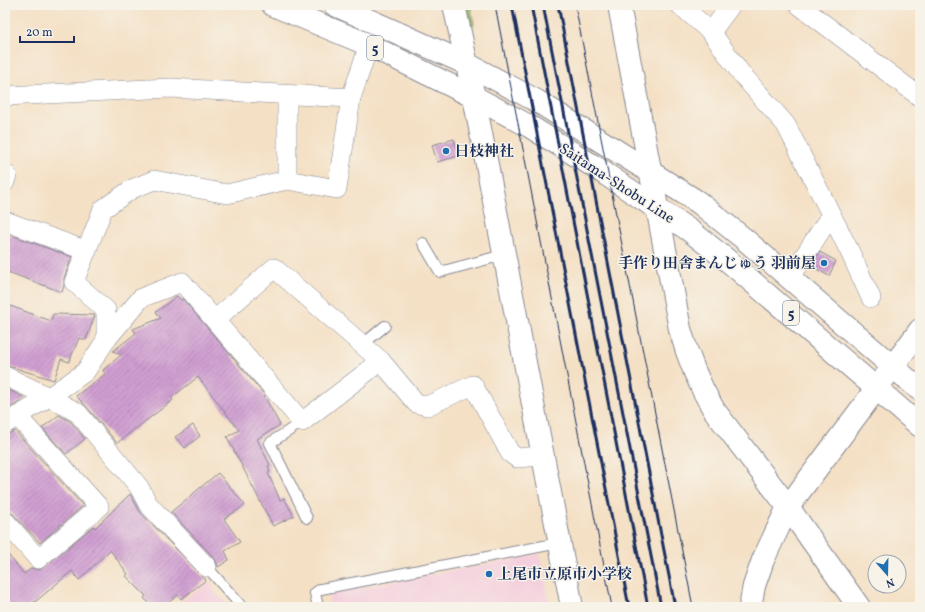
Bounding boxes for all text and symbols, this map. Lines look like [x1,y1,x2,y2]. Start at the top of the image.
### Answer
scale bar [20,18,74,44]
text: 20 m [26,25,53,41]
road number: 5 [367,36,383,60]
street label: Saitama-Shobu Line [554,139,678,229]
place label: 日枝神社 [454,142,514,163]
marker: 日枝神社 [441,146,451,156]
place label: 手作り田舎まんじゅう 羽前屋 [618,254,816,275]
marker: 手作り田舎まんじゅう 羽前屋 [819,258,829,268]
road number: 5 [783,301,799,325]
north arrow [867,554,907,594]
place label: 上尾市立原市小学校 [497,565,632,586]
marker: 上尾市立原市小学校 [484,569,494,579]
text: N [884,574,896,590]

